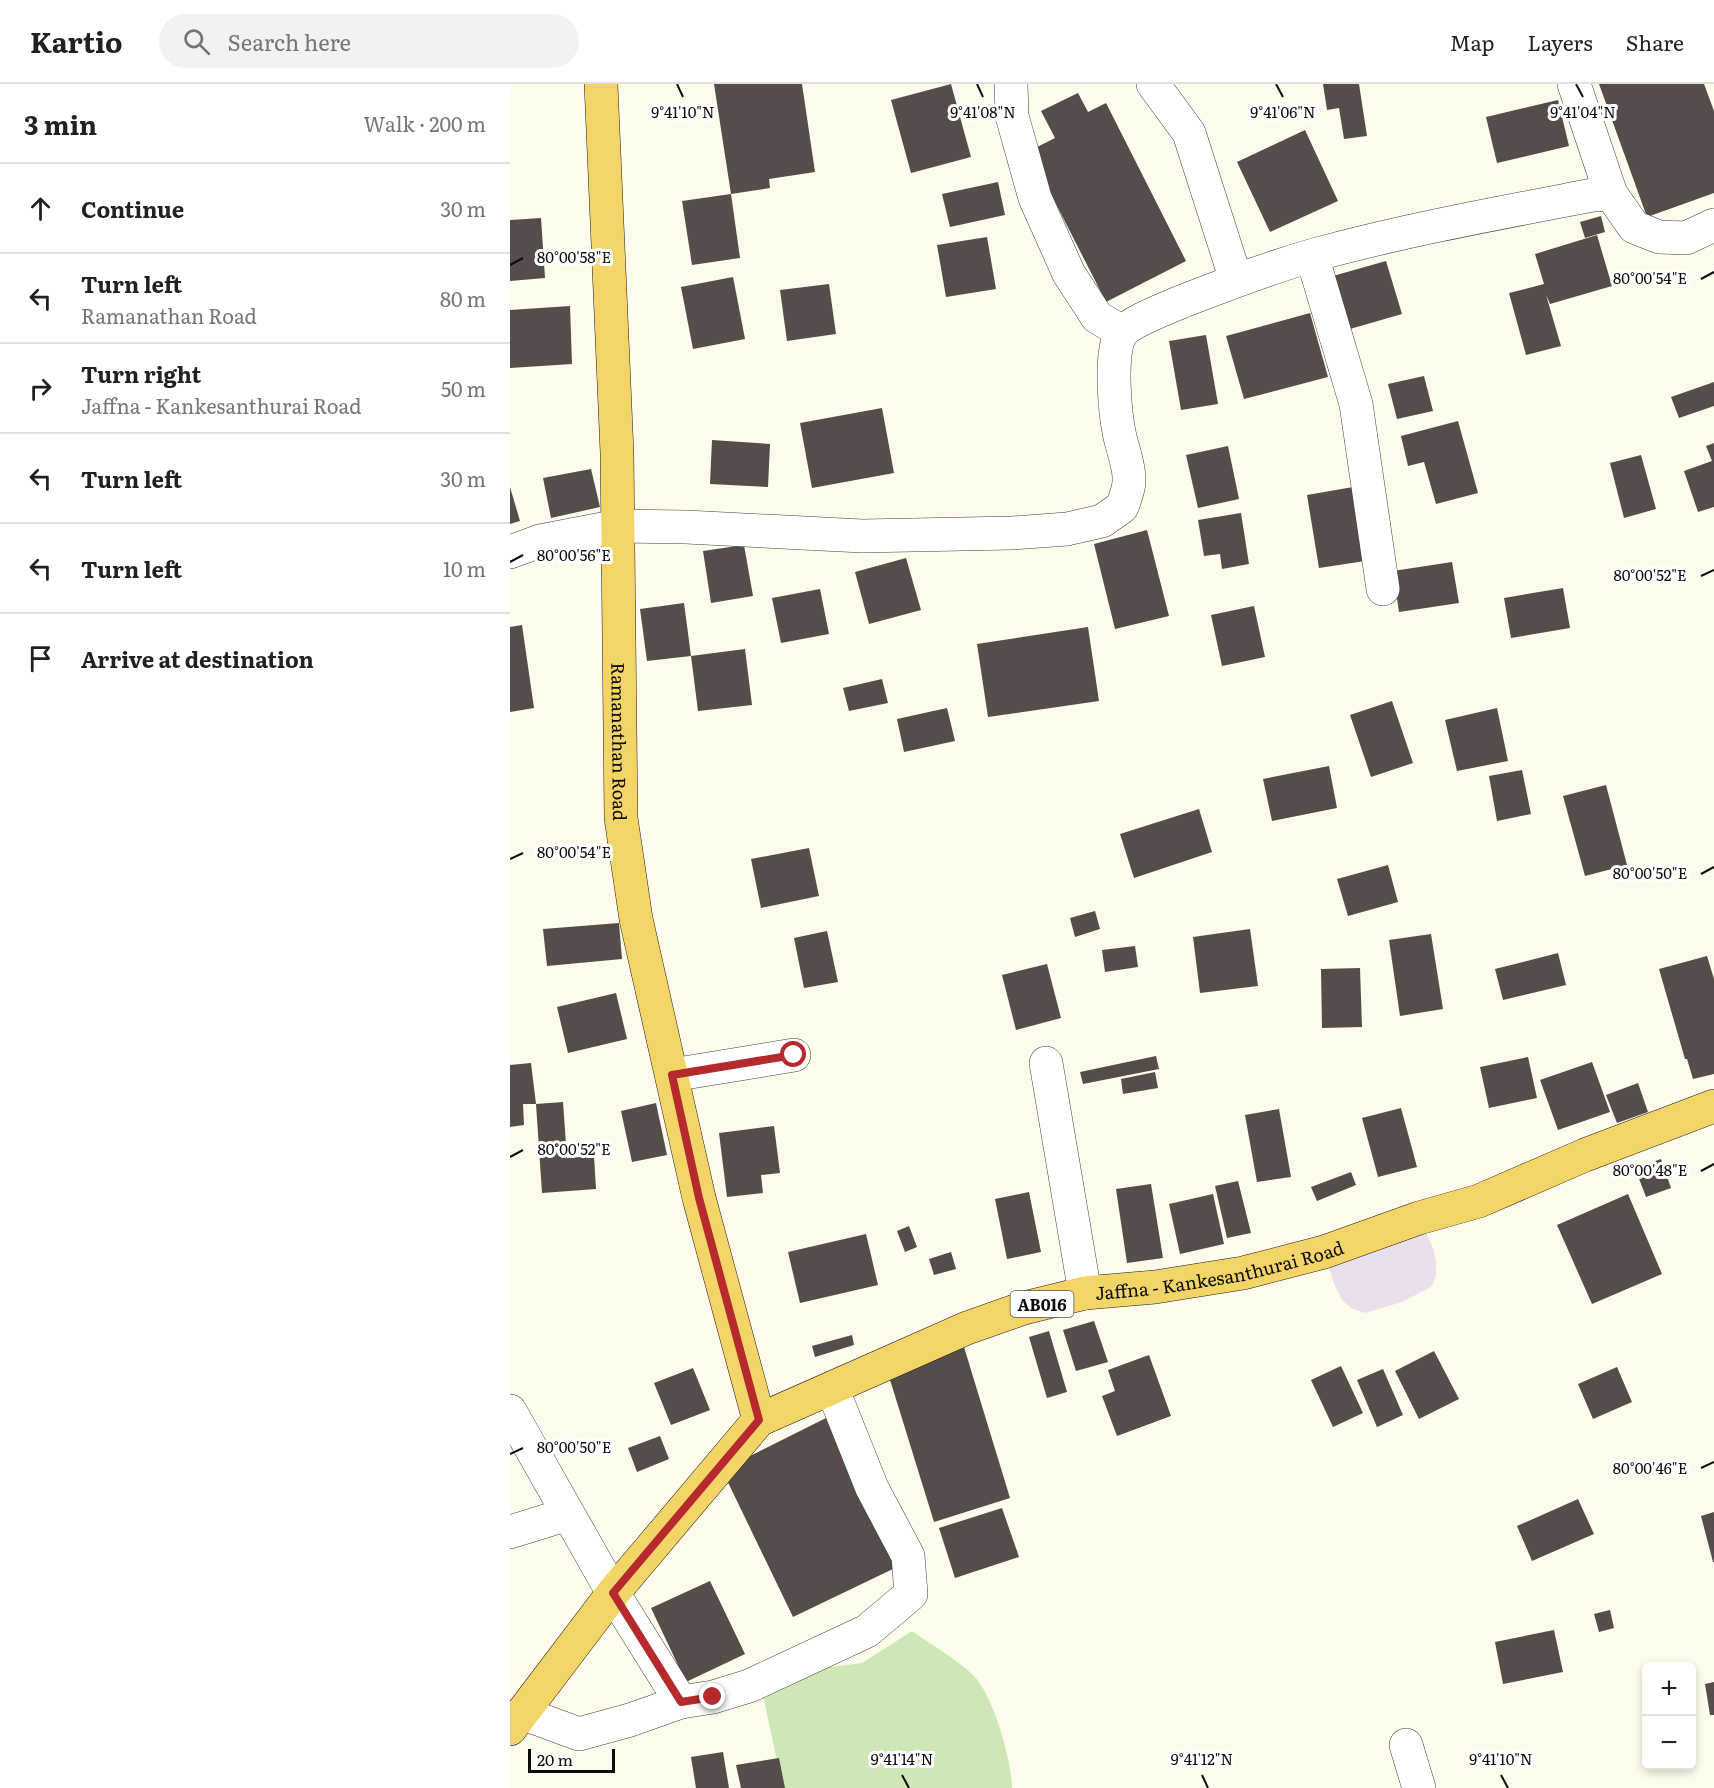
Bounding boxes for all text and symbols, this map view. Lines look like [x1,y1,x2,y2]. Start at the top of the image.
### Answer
search box [159,14,579,68]
text: Kartio [30,20,123,62]
icon: search [180,25,213,58]
text: Search here [228,25,351,58]
text: Map [1450,26,1495,57]
text: Layers [1528,26,1593,57]
text: Share [1626,26,1684,57]
text: 9°41'10"N [651,100,715,123]
text: 9°41'08"N [950,100,1016,123]
text: 9°41'06"N [1250,100,1316,123]
text: 9°41'04"N [1550,100,1616,123]
text: 3 min [24,104,97,143]
text: Walk · 200 m [363,108,486,138]
icon: ahead [24,192,57,225]
text: Continue [81,192,184,225]
text: 30 m [440,193,486,223]
text: 80°00'58"E [537,245,611,268]
text: 80°00'54"E [1613,266,1687,289]
text: Turn left [81,267,182,300]
icon: left [24,282,57,315]
text: 80 m [440,283,486,313]
text: Ramanathan Road [81,300,257,330]
text: Turn right [81,357,201,390]
icon: right [24,372,57,405]
text: 50 m [441,373,486,403]
text: Jaffna - Kankesanthurai Road [81,390,361,420]
icon: left [24,462,57,495]
text: Turn left [81,462,182,495]
text: 30 m [440,463,486,493]
text: 80°00'56"E [537,543,611,566]
icon: left [24,552,57,585]
text: Turn left [81,552,182,585]
text: 10 m [443,553,486,583]
text: 80°00'52"E [1613,563,1687,586]
icon: arrive [24,642,57,675]
text: Arrive at destination [81,642,314,675]
street label: Ramanathan Road [606,662,635,821]
text: 80°00'54"E [537,840,611,863]
text: 80°00'50"E [1613,861,1687,884]
route start [780,1041,806,1067]
text: 80°00'52"E [537,1137,611,1160]
text: 80°00'48"E [1613,1158,1687,1181]
street label: Jaffna - Kankesanthurai Road [1094,1233,1347,1306]
road number: AB016 [1010,1291,1074,1317]
text: 80°00'50"E [537,1435,611,1458]
text: 80°00'46"E [1613,1456,1687,1479]
map controls [1642,1662,1696,1770]
button: + [1642,1662,1696,1716]
route end [699,1683,725,1709]
button: − [1642,1716,1696,1770]
scale bar [528,1746,615,1774]
text: 20 m [537,1747,573,1771]
text: 9°41'14"N [871,1747,933,1770]
text: 9°41'12"N [1171,1747,1233,1770]
text: 9°41'10"N [1469,1747,1533,1770]

